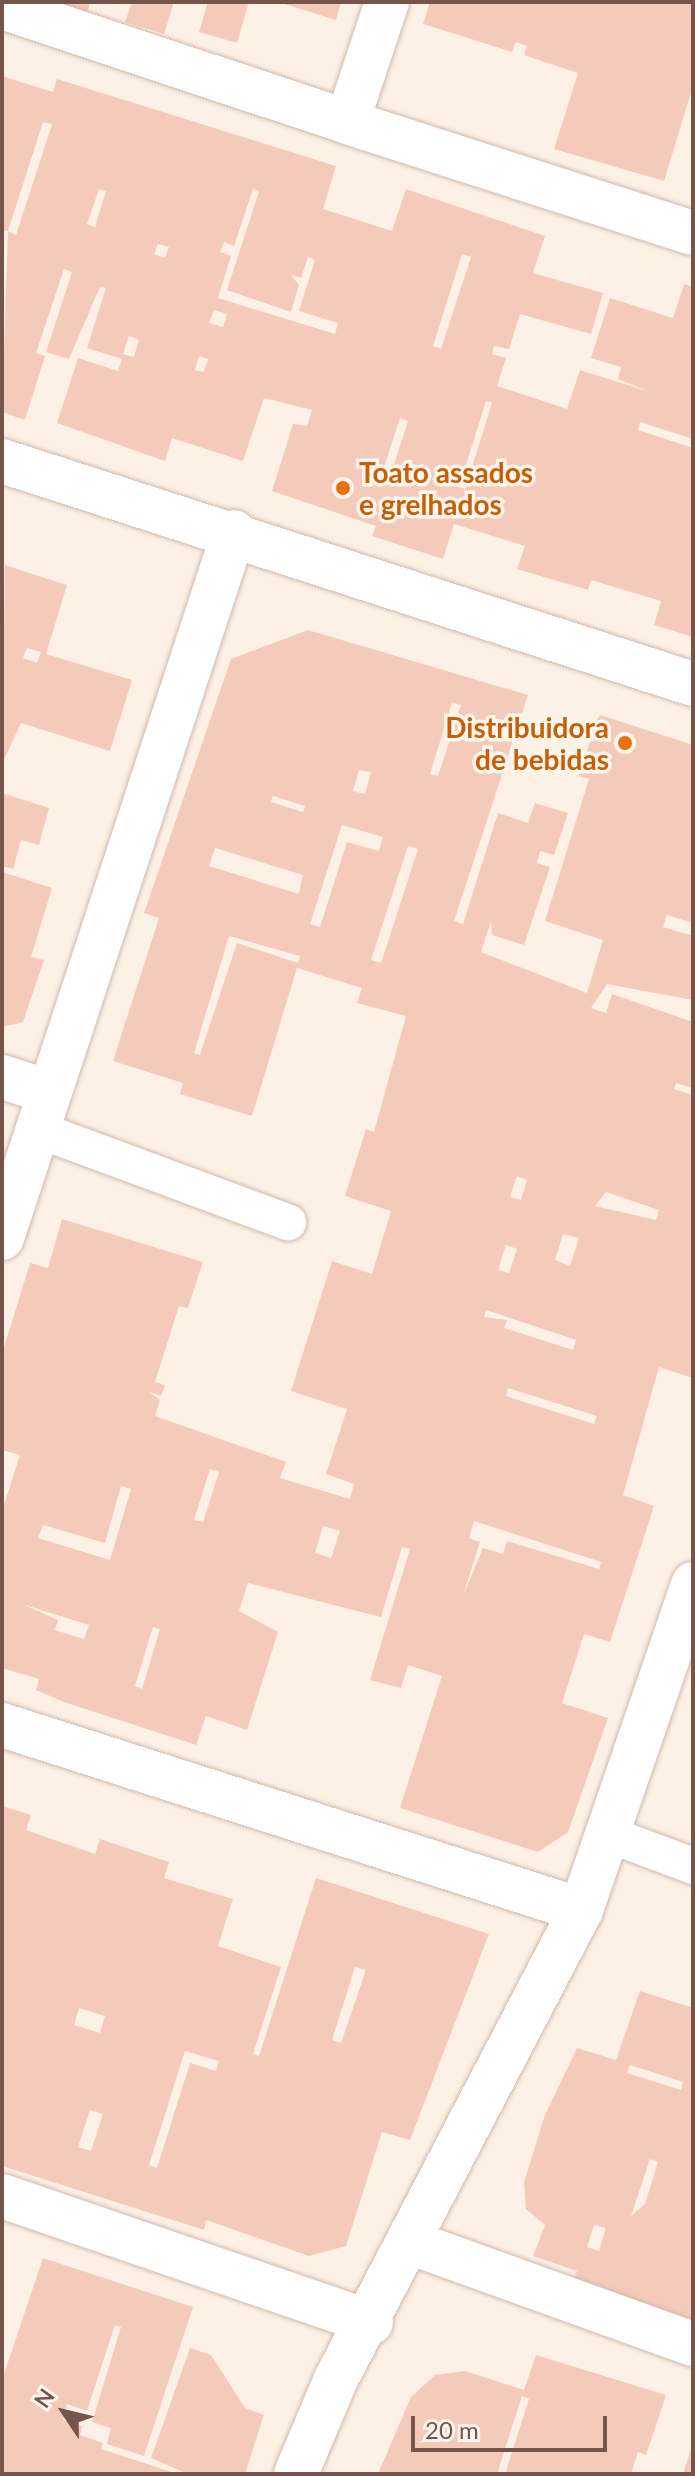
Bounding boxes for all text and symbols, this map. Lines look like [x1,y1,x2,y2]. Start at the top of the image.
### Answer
place label: Toato assados e grelhados [359,455,533,521]
marker: Toato assados e grelhados [334,479,352,497]
place label: Distribuidora de bebidas [445,710,609,776]
marker: Distribuidora de bebidas [616,734,634,752]
north arrow [24,2372,104,2452]
text: N [28,2383,60,2413]
scale bar [415,2400,611,2450]
text: 20 m [425,2415,479,2444]

